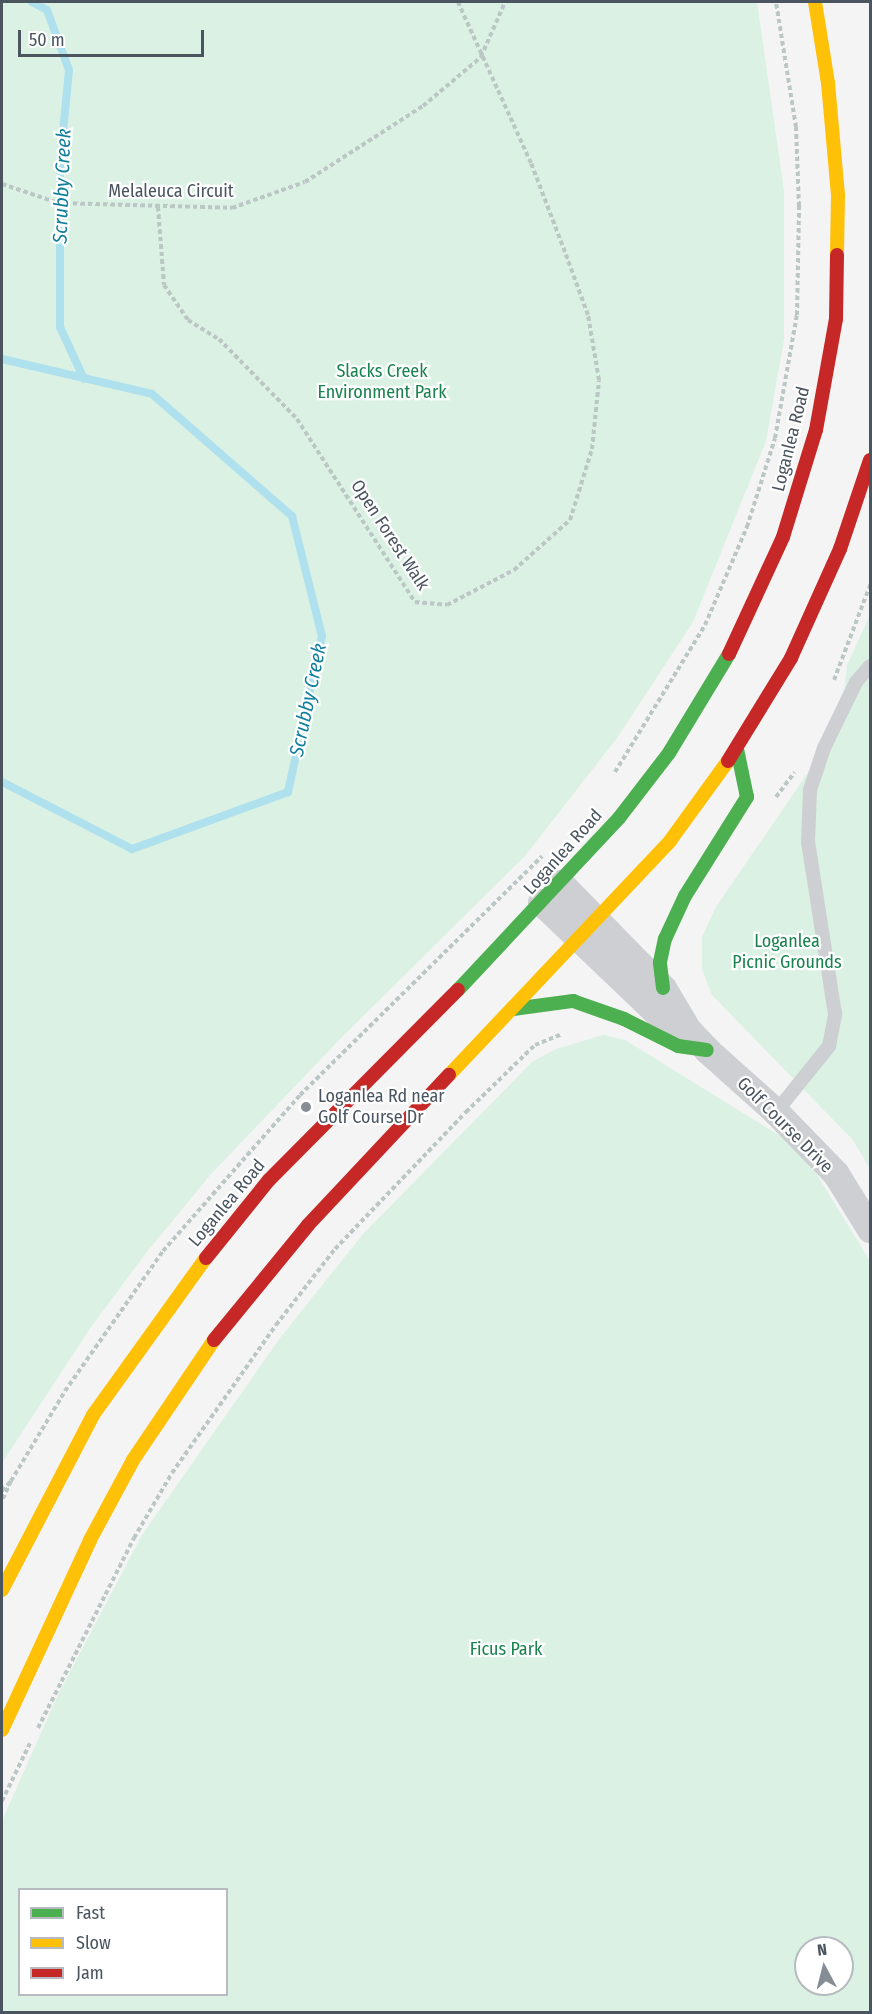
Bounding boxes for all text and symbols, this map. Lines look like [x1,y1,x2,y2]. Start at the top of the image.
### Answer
scale bar [21,18,207,56]
text: 50 m [29,29,65,51]
water label: Scrubby Creek [48,128,76,244]
street label: Melaleuca Circuit [108,180,234,202]
park label: Slacks Creek Environment Park [317,361,447,404]
street label: Loganlea Road [768,384,814,494]
street label: Open Forest Walk [346,476,434,594]
water label: Scrubby Creek [284,641,332,759]
street label: Loganlea Road [519,805,607,899]
park label: Loganlea Picnic Grounds [732,931,842,974]
street label: Golf Course Drive [733,1073,837,1177]
place label: Loganlea Rd near Golf Course Dr [318,1086,445,1128]
marker: Loganlea Rd near Golf Course Dr [299,1100,313,1114]
street label: Loganlea Road [184,1155,270,1251]
park label: Ficus Park [470,1638,542,1660]
legend [18,1888,228,1996]
text: Fast [76,1902,105,1924]
text: Slow [76,1932,111,1954]
north arrow [794,1936,854,1996]
text: N [816,1940,828,1960]
text: Jam [76,1962,104,1984]

